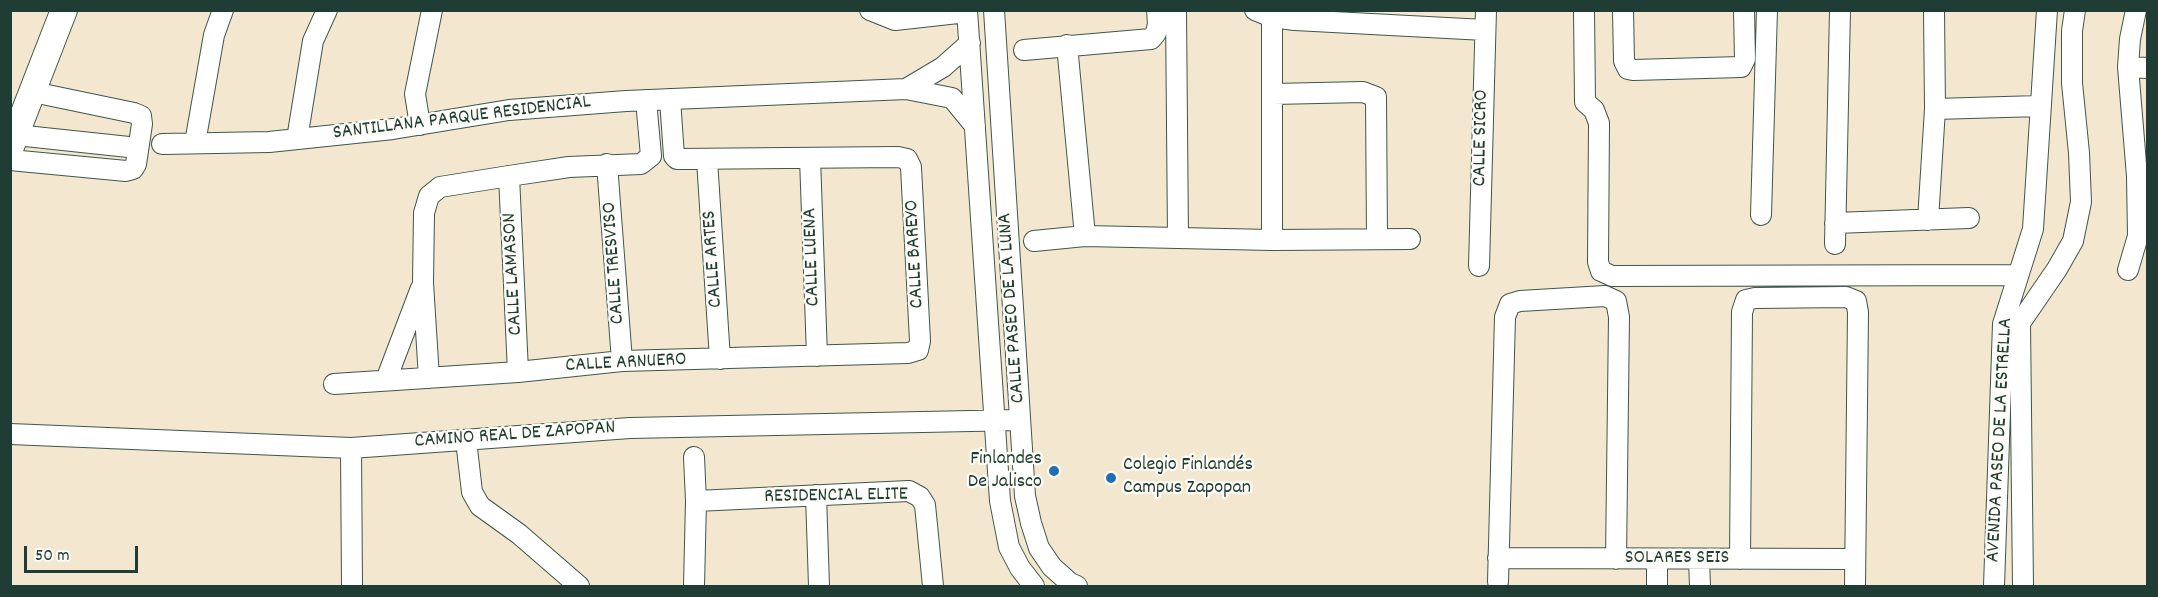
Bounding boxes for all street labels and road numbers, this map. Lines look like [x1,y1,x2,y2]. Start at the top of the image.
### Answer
street label: CALLE SICRO [1469,89,1495,187]
street label: SANTILLANA PARQUE RESIDENCIAL [332,91,592,147]
street label: CALLE BAREYO [901,199,931,309]
street label: CALLE TRESVISO [599,201,631,325]
street label: CALLE LUENA [799,207,827,307]
street label: CALLE ARTES [699,210,729,308]
street label: CALLE LAMASON [499,212,529,336]
street label: CALLE PASEO DE LA LUNA [994,212,1032,404]
street label: AVENIDA PASEO DE LA ESTRELLA [1983,317,2019,563]
street label: CALLE ARNUERO [565,349,687,379]
street label: CAMINO REAL DE ZAPOPAN [414,417,616,455]
street label: RESIDENCIAL ELITE [764,484,908,510]
street label: SOLARES SEIS [1625,547,1729,571]

